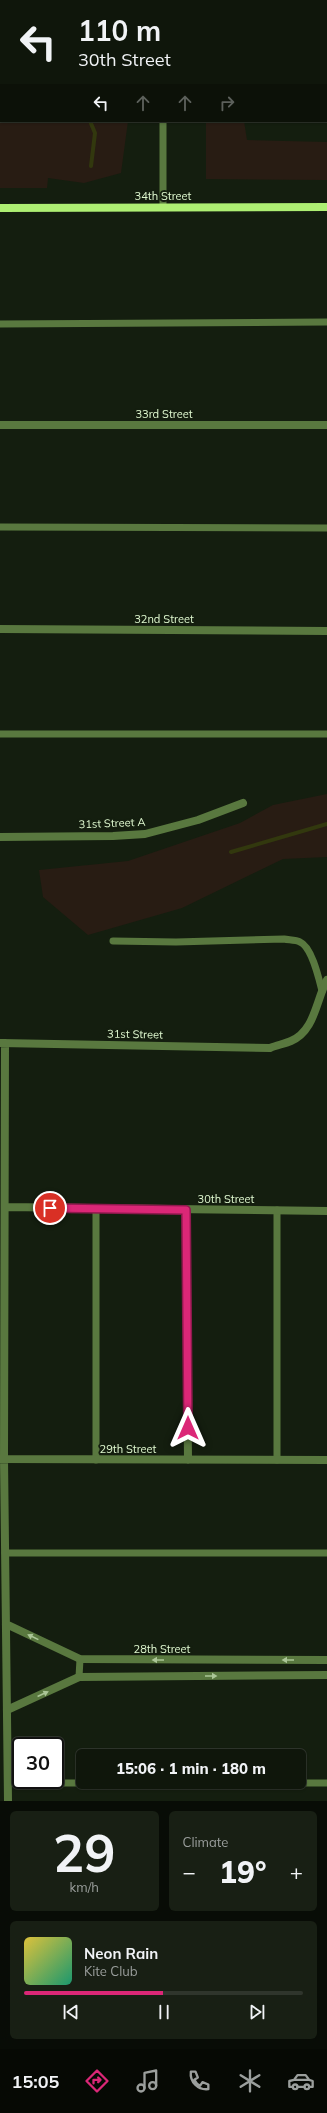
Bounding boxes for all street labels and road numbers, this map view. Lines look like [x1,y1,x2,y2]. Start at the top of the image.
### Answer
street label: 34th Street [135,189,192,203]
street label: 33rd Street [135,407,193,421]
street label: 32nd Street [134,612,194,626]
street label: 31st Street A [78,815,146,831]
street label: 31st Street [107,1027,163,1041]
street label: 30th Street [198,1192,255,1206]
street label: 29th Street [100,1442,157,1456]
street label: 28th Street [134,1642,191,1656]

